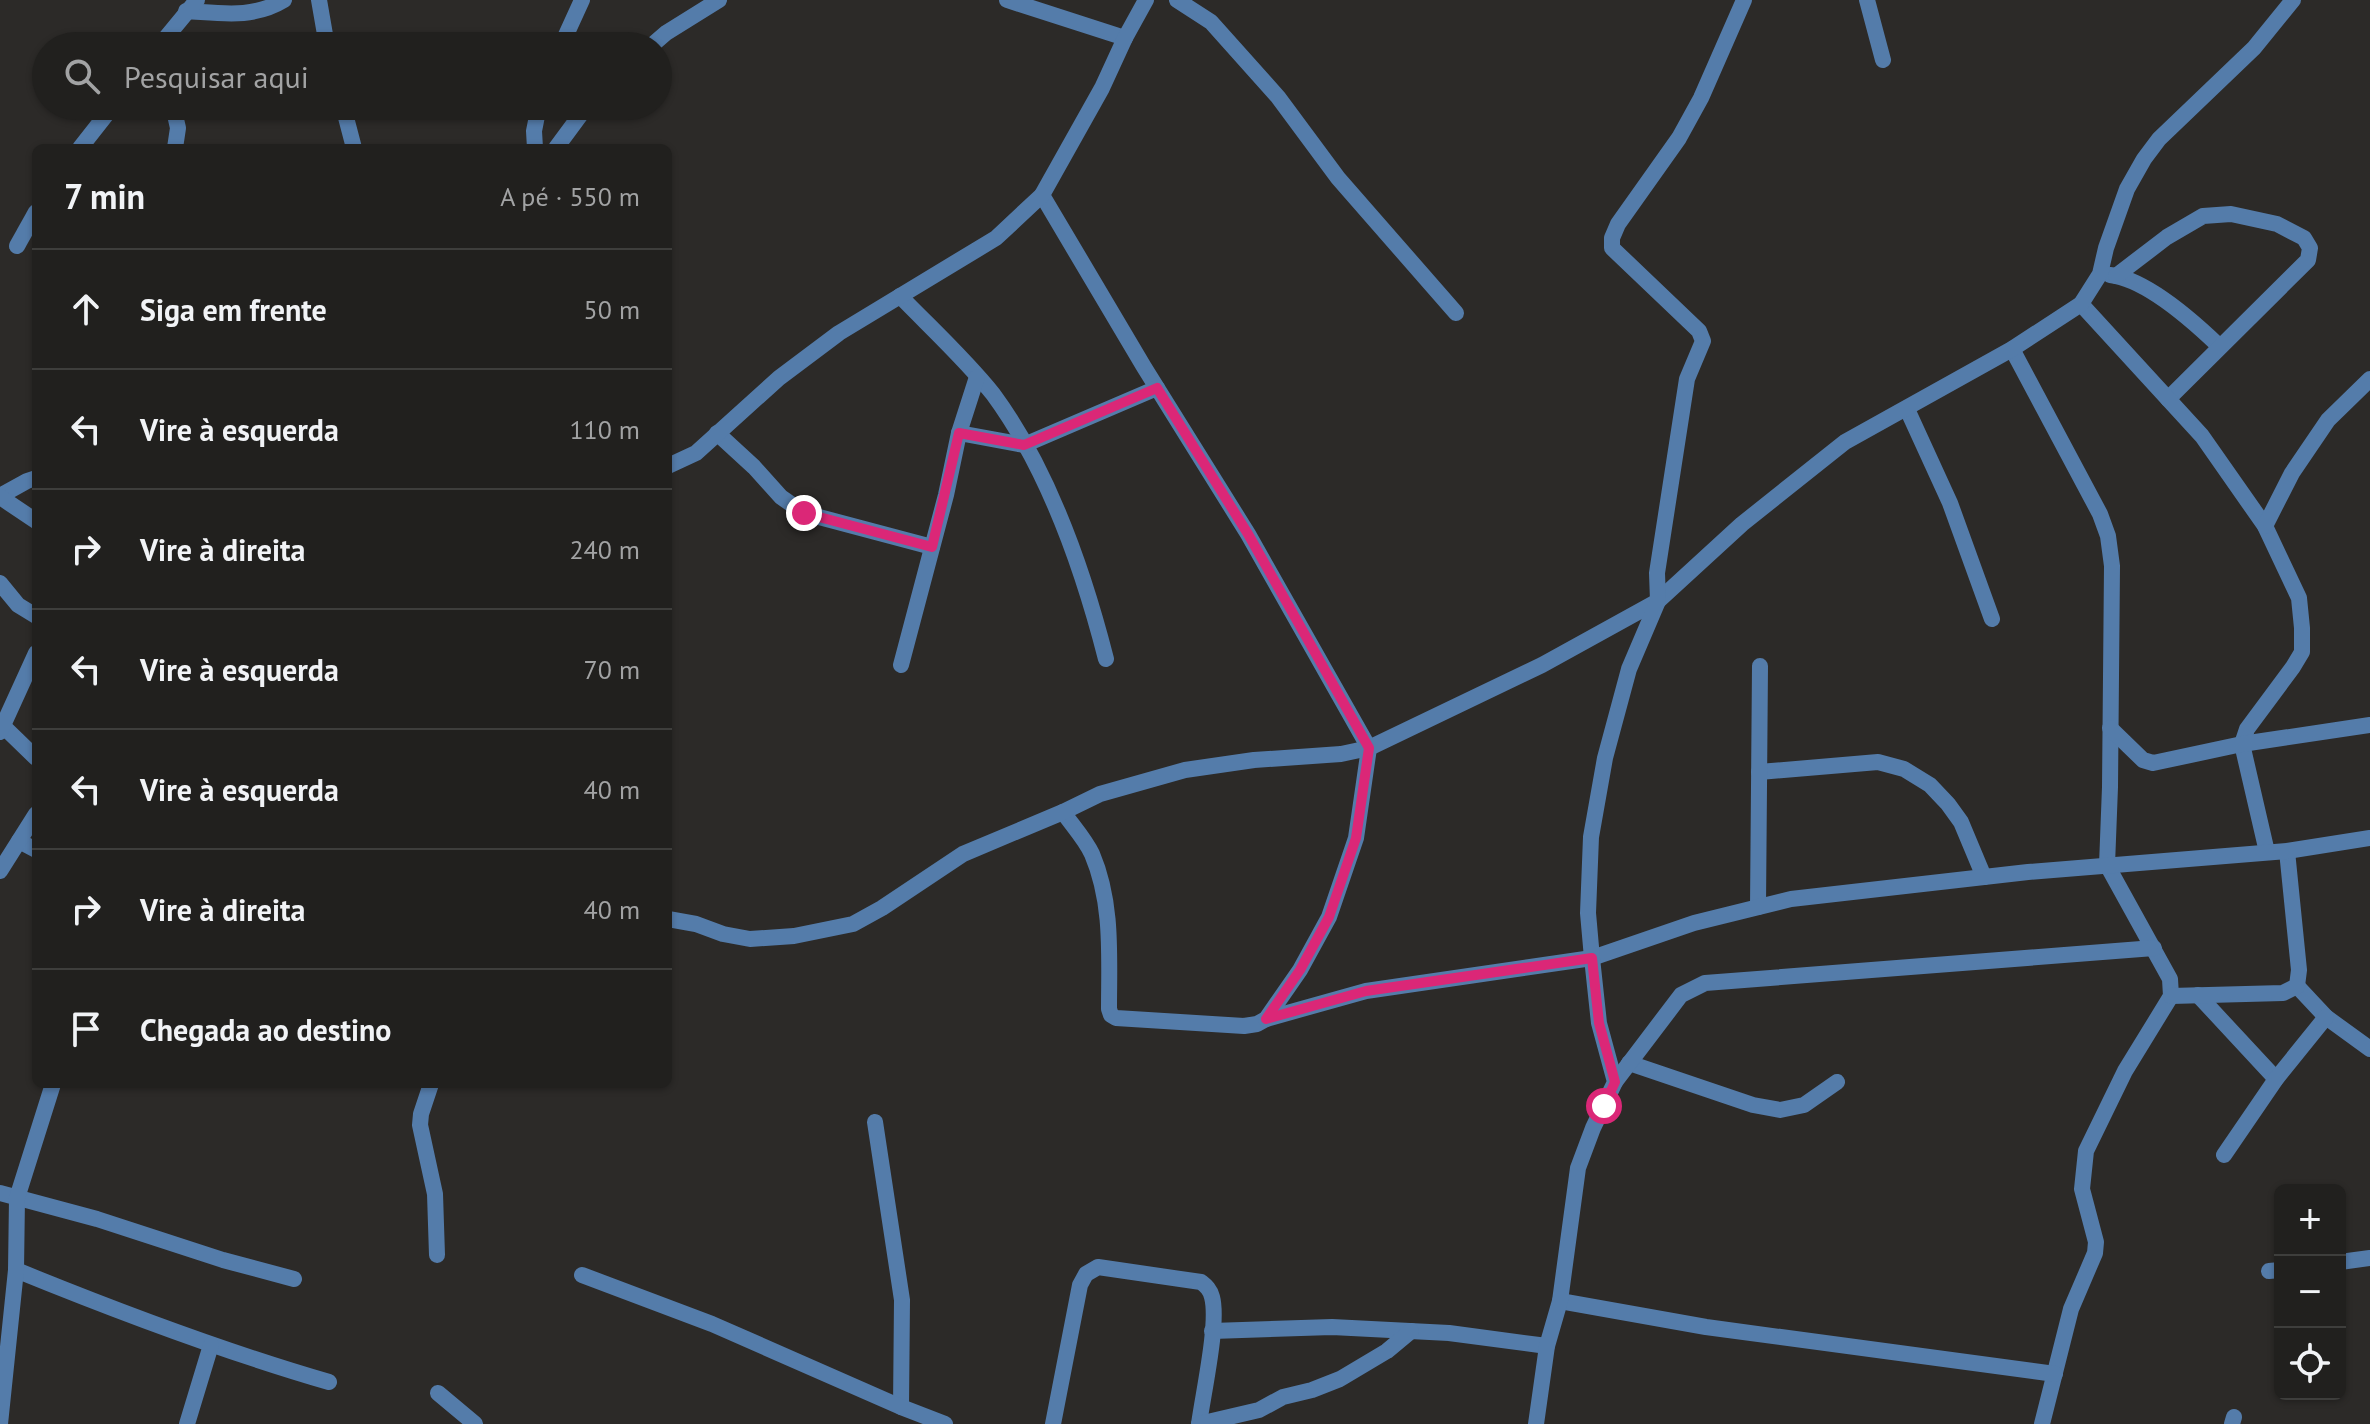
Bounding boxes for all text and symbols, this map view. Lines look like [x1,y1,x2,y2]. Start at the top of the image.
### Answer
search box [32,32,672,120]
icon: search [60,54,104,98]
text: Pesquisar aqui [124,57,309,96]
text: 7 min [64,174,145,218]
text: A pé · 550 m [500,180,640,213]
icon: ahead [64,287,108,331]
text: Siga em frente [140,290,327,329]
text: 50 m [584,293,640,326]
icon: left [64,407,108,451]
text: Vire à esquerda [140,410,339,449]
text: 110 m [569,413,640,446]
route end [786,495,822,531]
icon: right [64,527,108,571]
text: Vire à direita [140,530,305,569]
text: 240 m [569,533,640,566]
icon: left [64,647,108,691]
text: Vire à esquerda [140,650,339,689]
text: 70 m [584,653,640,686]
icon: left [64,767,108,811]
text: Vire à esquerda [140,770,339,809]
text: 40 m [584,773,640,806]
icon: right [64,887,108,931]
text: Vire à direita [140,890,305,929]
text: 40 m [584,893,640,926]
icon: arrive [64,1007,108,1051]
text: Chegada ao destino [140,1010,391,1049]
route start [1586,1088,1622,1124]
map controls [2274,1184,2346,1400]
button: + [2274,1184,2346,1256]
button: − [2274,1256,2346,1328]
button: locate [2274,1328,2346,1400]

